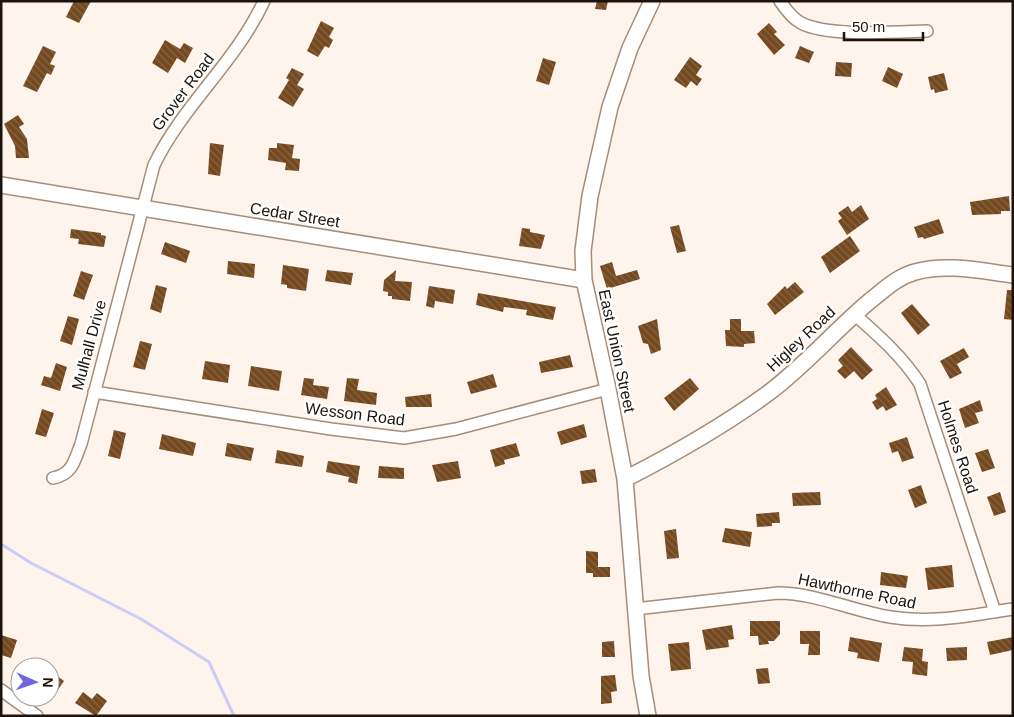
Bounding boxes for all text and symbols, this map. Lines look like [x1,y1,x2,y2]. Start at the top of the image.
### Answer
scale bar [844,10,923,42]
text: 50 m [852,18,885,35]
street label: Grover Road [149,50,217,134]
street label: Cedar Street [249,200,342,231]
street label: East Union Street [596,288,638,415]
street label: Mulhall Drive [69,298,109,392]
street label: Higley Road [763,303,839,375]
street label: Holmes Road [935,398,981,496]
street label: Wesson Road [304,399,406,429]
street label: Hawthorne Road [797,570,917,612]
north arrow [10,657,60,707]
text: N [40,677,56,688]

